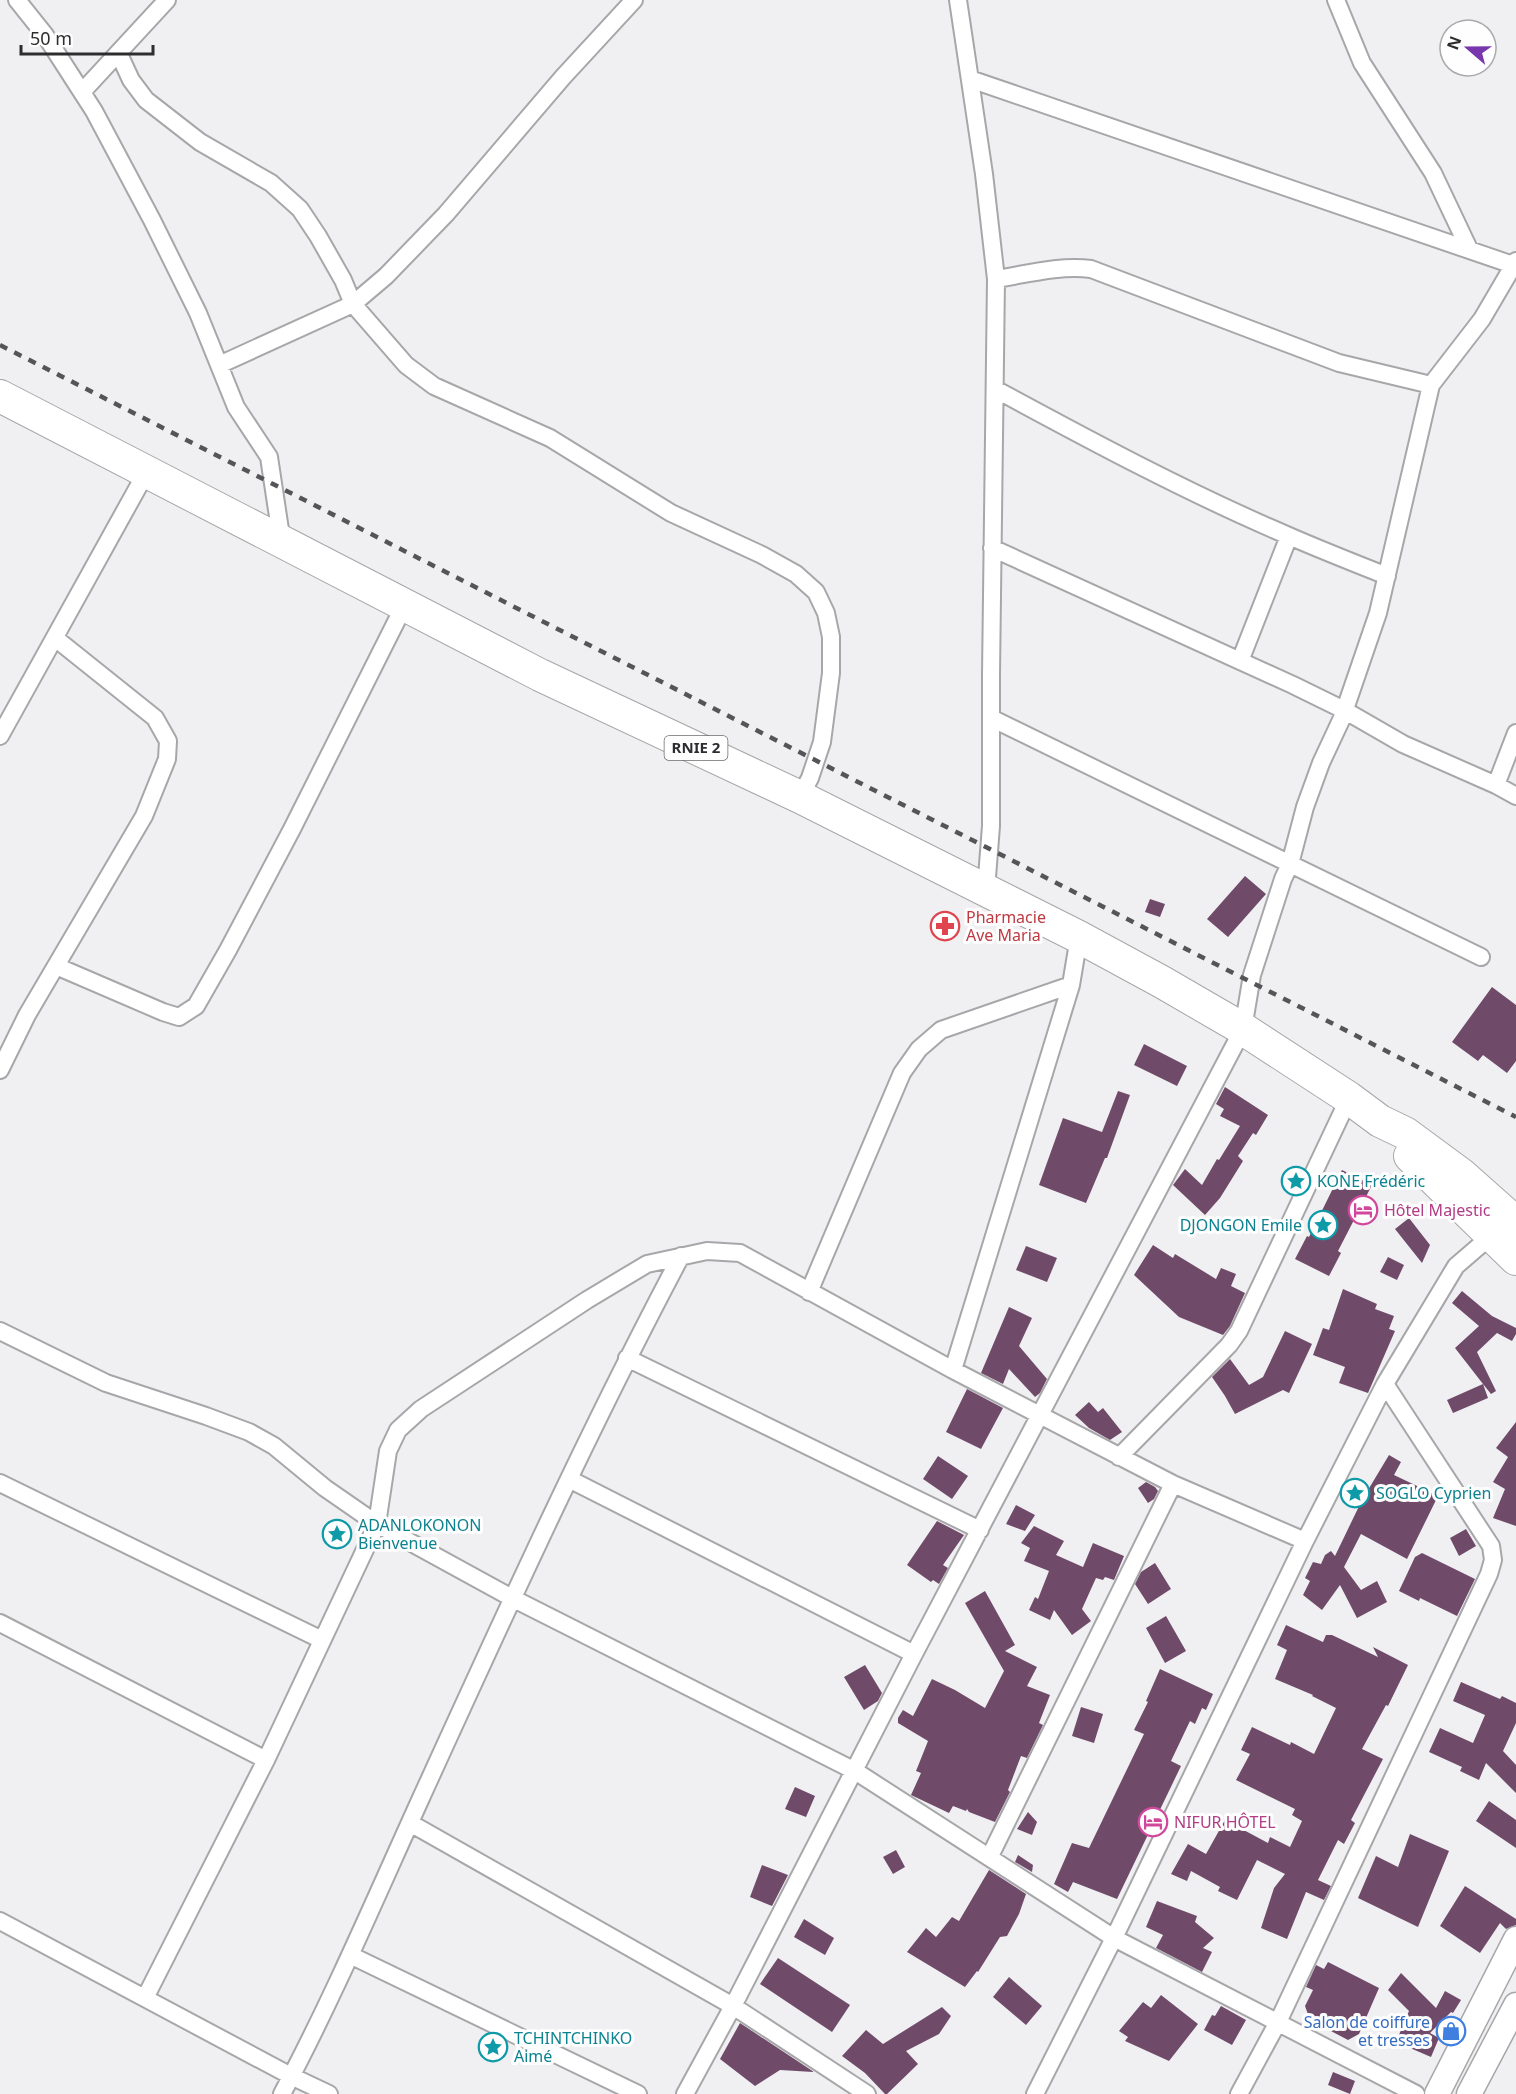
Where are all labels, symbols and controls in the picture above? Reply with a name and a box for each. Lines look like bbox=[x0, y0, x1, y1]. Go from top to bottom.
scale bar bbox=[21, 18, 153, 56]
north arrow bbox=[1438, 18, 1498, 78]
text: 50 m bbox=[30, 26, 72, 50]
text: N bbox=[1441, 33, 1466, 53]
road number: RNIE 2 bbox=[664, 736, 728, 760]
place label: Pharmacie Ave Maria bbox=[966, 906, 1046, 946]
pharmacy icon: Pharmacie Ave Maria bbox=[929, 910, 961, 942]
place icon: KONE Frédéric bbox=[1280, 1165, 1312, 1197]
place label: KONE Frédéric bbox=[1317, 1170, 1426, 1192]
hotel icon: Hôtel Majestic bbox=[1347, 1194, 1379, 1226]
place label: Hôtel Majestic bbox=[1384, 1199, 1491, 1221]
place icon: DJONGON Emile bbox=[1307, 1209, 1339, 1241]
place label: DJONGON Emile bbox=[1180, 1214, 1302, 1236]
place icon: SOGLO Cyprien bbox=[1339, 1477, 1371, 1509]
place label: SOGLO Cyprien bbox=[1376, 1482, 1491, 1504]
place label: ADANLOKONON Bienvenue bbox=[358, 1514, 481, 1554]
place icon: ADANLOKONON Bienvenue bbox=[321, 1518, 353, 1550]
hotel icon: NIFUR HÔTEL bbox=[1137, 1806, 1169, 1838]
place label: NIFUR HÔTEL bbox=[1174, 1811, 1276, 1833]
place label: Salon de coiffure et tresses bbox=[1304, 2011, 1430, 2051]
shop icon: Salon de coiffure et tresses bbox=[1435, 2015, 1467, 2047]
place label: TCHINTCHINKO Aimé bbox=[514, 2027, 632, 2067]
place icon: TCHINTCHINKO Aimé bbox=[477, 2031, 509, 2063]

